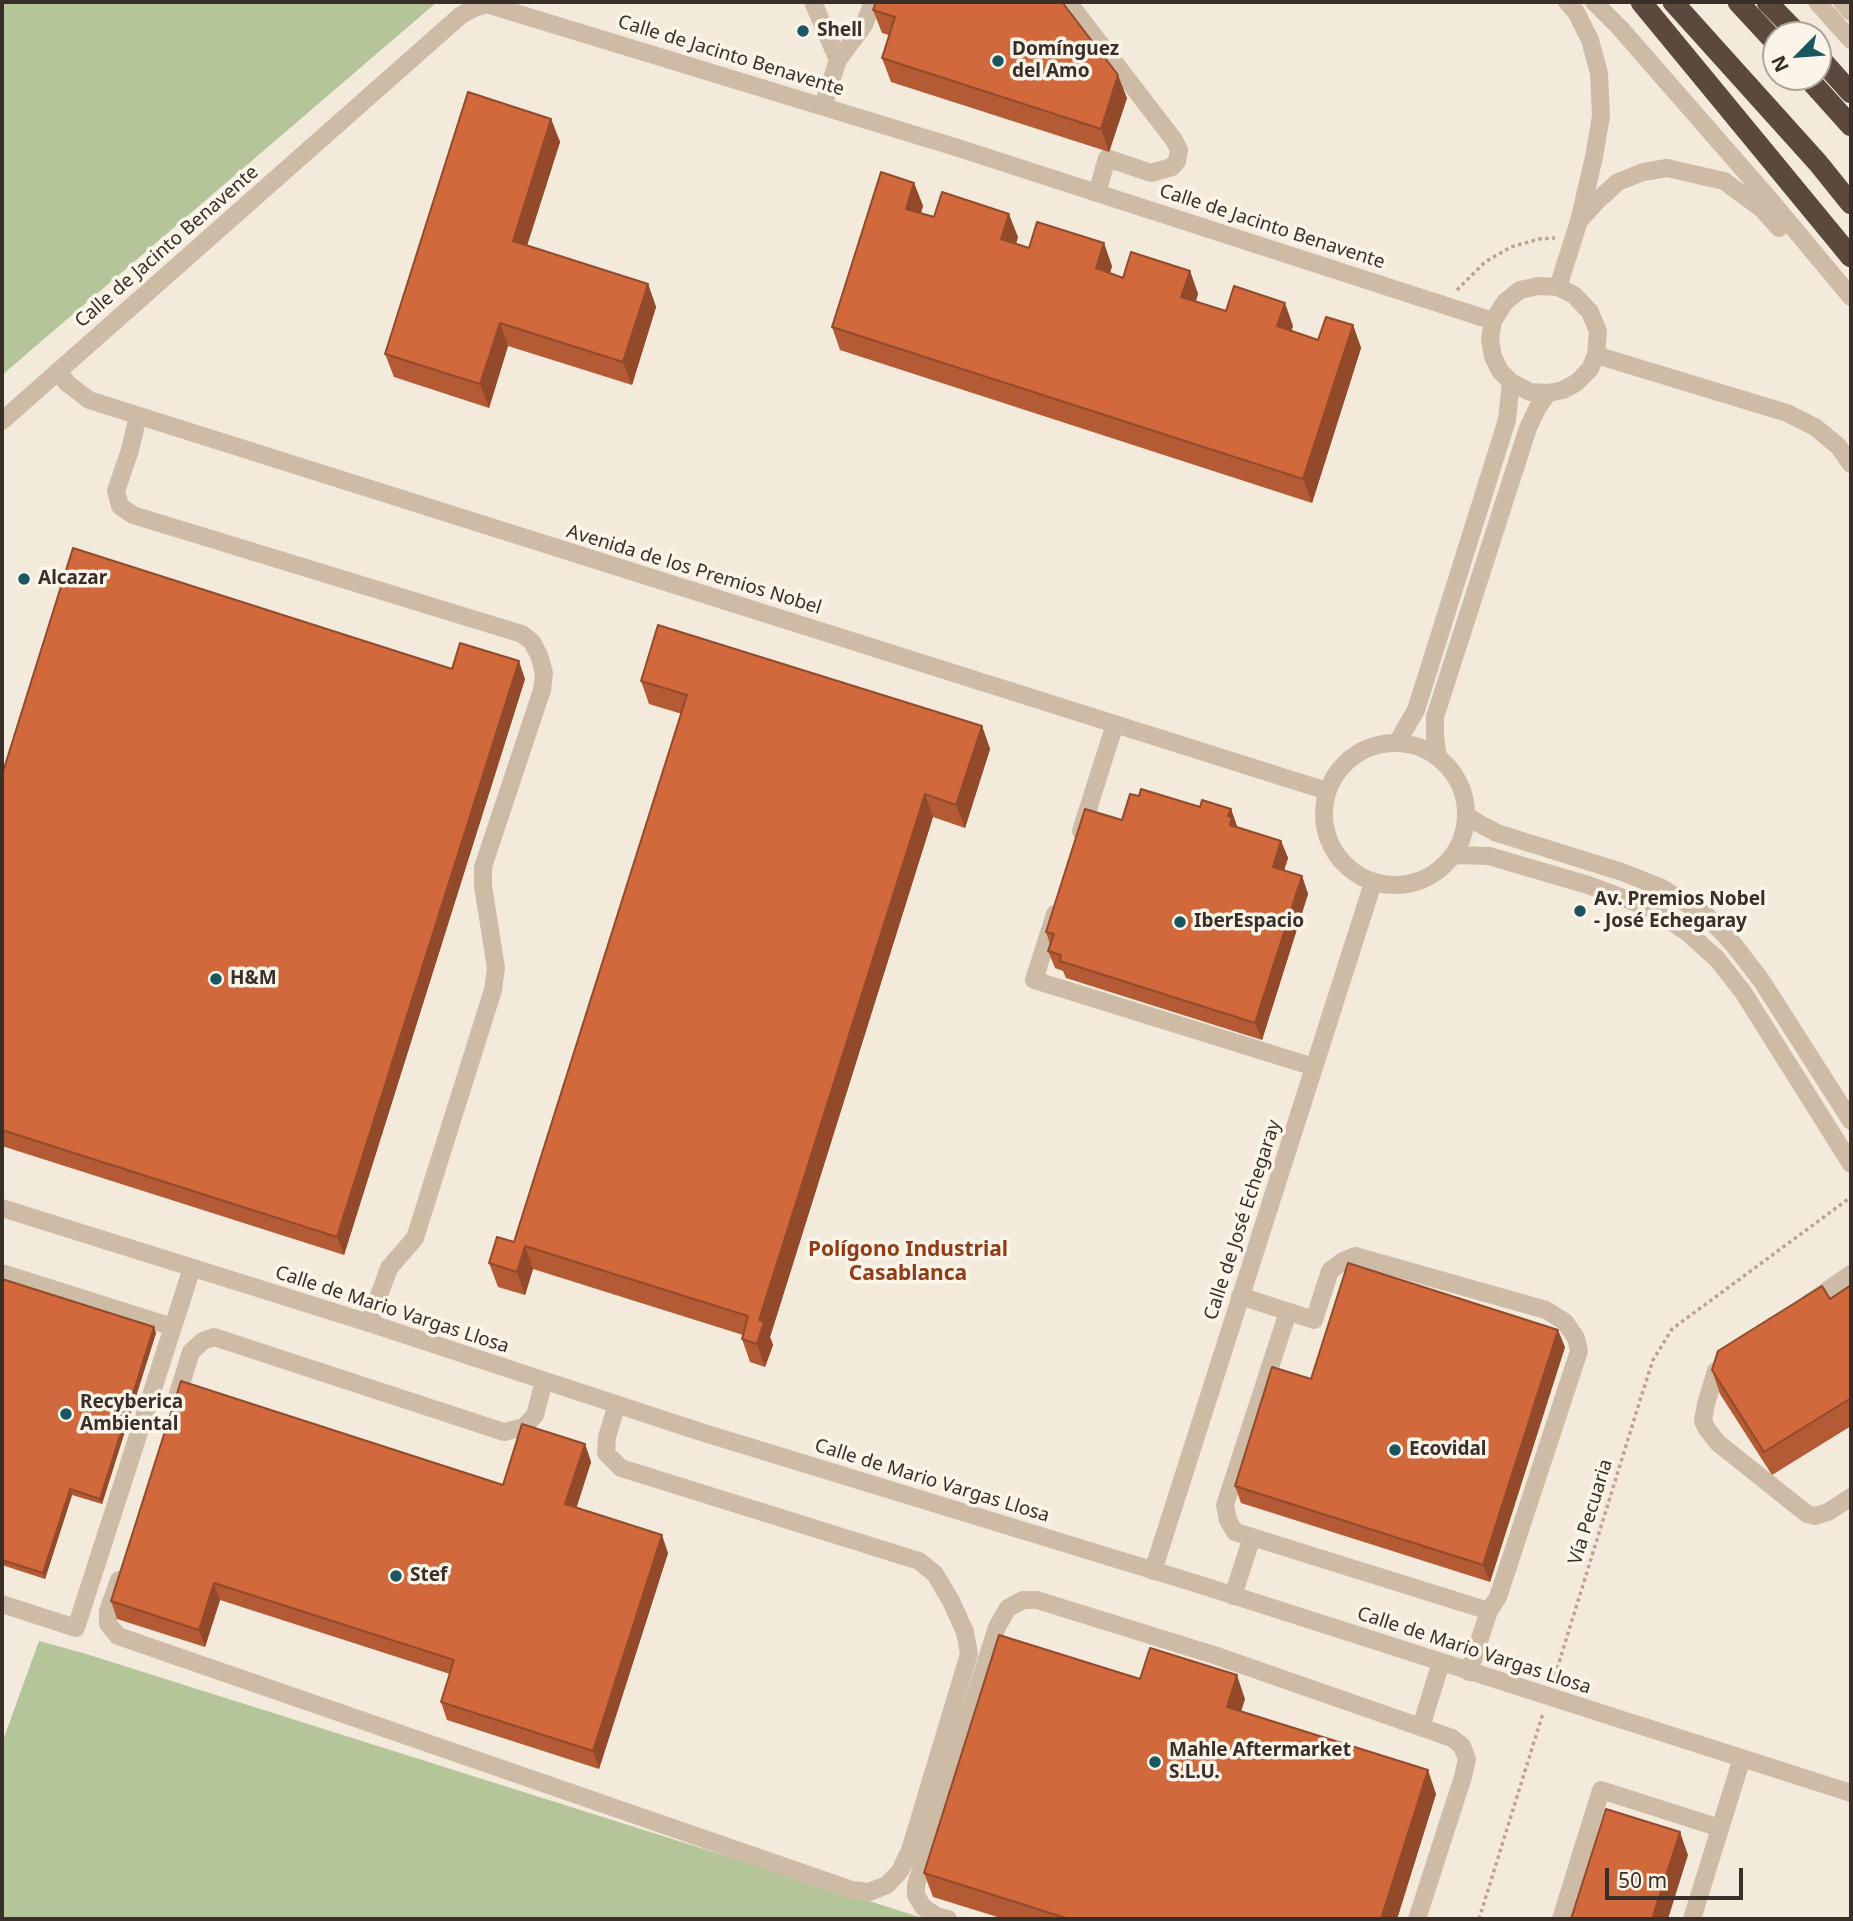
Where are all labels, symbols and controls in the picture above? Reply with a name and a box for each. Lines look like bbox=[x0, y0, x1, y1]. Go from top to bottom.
street label: Calle de Jacinto Benavente bbox=[615, 11, 847, 101]
place label: Shell bbox=[817, 20, 862, 42]
north arrow bbox=[1762, 21, 1832, 91]
marker: Shell bbox=[795, 23, 811, 39]
place label: Domínguez del Amo bbox=[1012, 39, 1119, 83]
text: N bbox=[1765, 52, 1795, 77]
marker: Domínguez del Amo bbox=[990, 53, 1006, 69]
street label: Calle de Jacinto Benavente bbox=[71, 161, 263, 333]
street label: Calle de Jacinto Benavente bbox=[1156, 180, 1388, 274]
street label: Avenida de los Premios Nobel bbox=[564, 520, 824, 620]
place label: Alcazar bbox=[38, 568, 107, 590]
marker: Alcazar bbox=[16, 571, 32, 587]
place label: Av. Premios Nobel - José Echegaray bbox=[1594, 889, 1766, 933]
marker: Av. Premios Nobel - José Echegaray bbox=[1572, 903, 1588, 919]
place label: IberEspacio bbox=[1194, 911, 1304, 933]
marker: IberEspacio bbox=[1172, 914, 1188, 930]
place label: H&M bbox=[230, 968, 277, 990]
marker: H&M bbox=[208, 971, 224, 987]
street label: Calle de José Echegaray bbox=[1200, 1117, 1286, 1323]
district label: Polígono Industrial Casablanca bbox=[808, 1237, 1008, 1287]
street label: Calle de Mario Vargas Llosa bbox=[272, 1261, 512, 1359]
place label: Recyberica Ambiental bbox=[80, 1392, 183, 1436]
marker: Recyberica Ambiental bbox=[58, 1406, 74, 1422]
street label: Calle de Mario Vargas Llosa bbox=[812, 1434, 1052, 1528]
place label: Ecovidal bbox=[1409, 1439, 1487, 1461]
marker: Ecovidal bbox=[1387, 1442, 1403, 1458]
street label: Vía Pecuaria bbox=[1564, 1457, 1618, 1567]
place label: Stef bbox=[410, 1565, 447, 1587]
marker: Stef bbox=[388, 1568, 404, 1584]
street label: Calle de Mario Vargas Llosa bbox=[1354, 1602, 1594, 1700]
place label: Mahle Aftermarket S.L.U. bbox=[1169, 1740, 1351, 1784]
marker: Mahle Aftermarket S.L.U. bbox=[1147, 1754, 1163, 1770]
scale bar bbox=[1608, 1854, 1746, 1898]
text: 50 m bbox=[1618, 1866, 1667, 1894]

